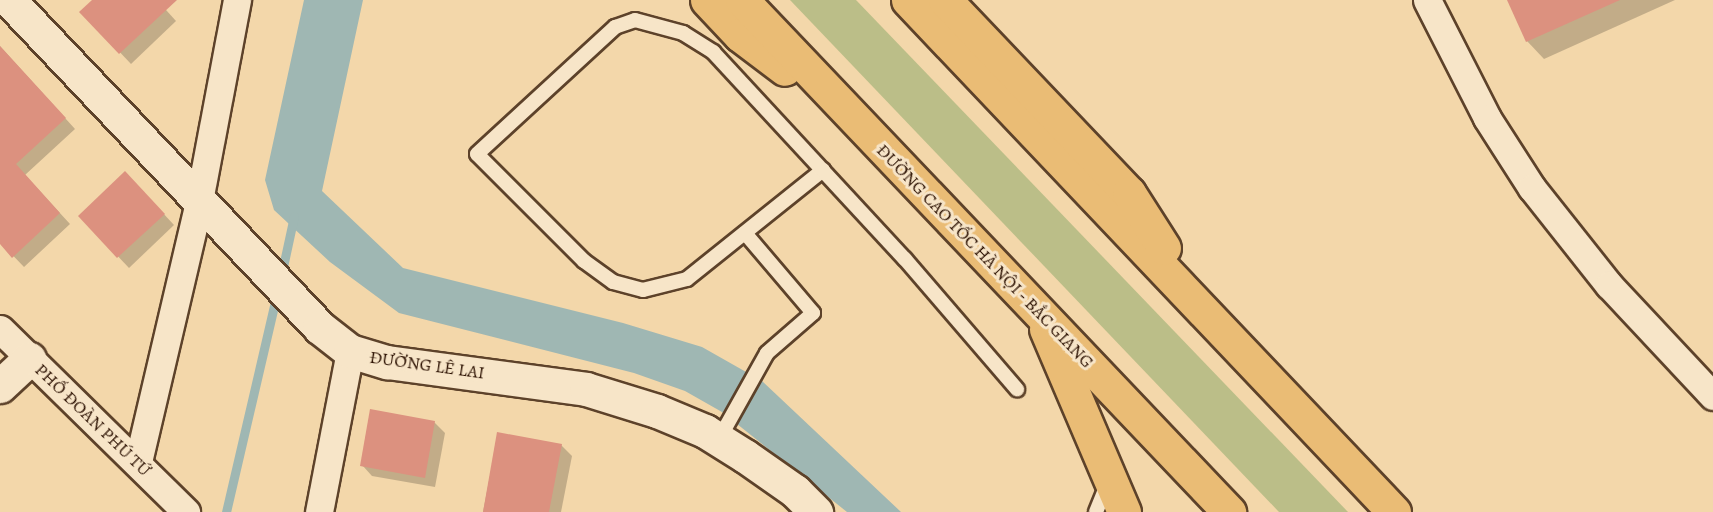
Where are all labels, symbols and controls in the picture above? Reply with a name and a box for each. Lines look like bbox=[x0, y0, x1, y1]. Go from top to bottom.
street label: ĐƯỜNG CAO TỐC HÀ NỘI - BẮC GIANG bbox=[872, 139, 1098, 373]
street label: ĐƯỜNG LÊ LAI bbox=[368, 346, 486, 384]
street label: PHỐ ĐOÀN PHÚ TỨ bbox=[30, 359, 156, 481]

